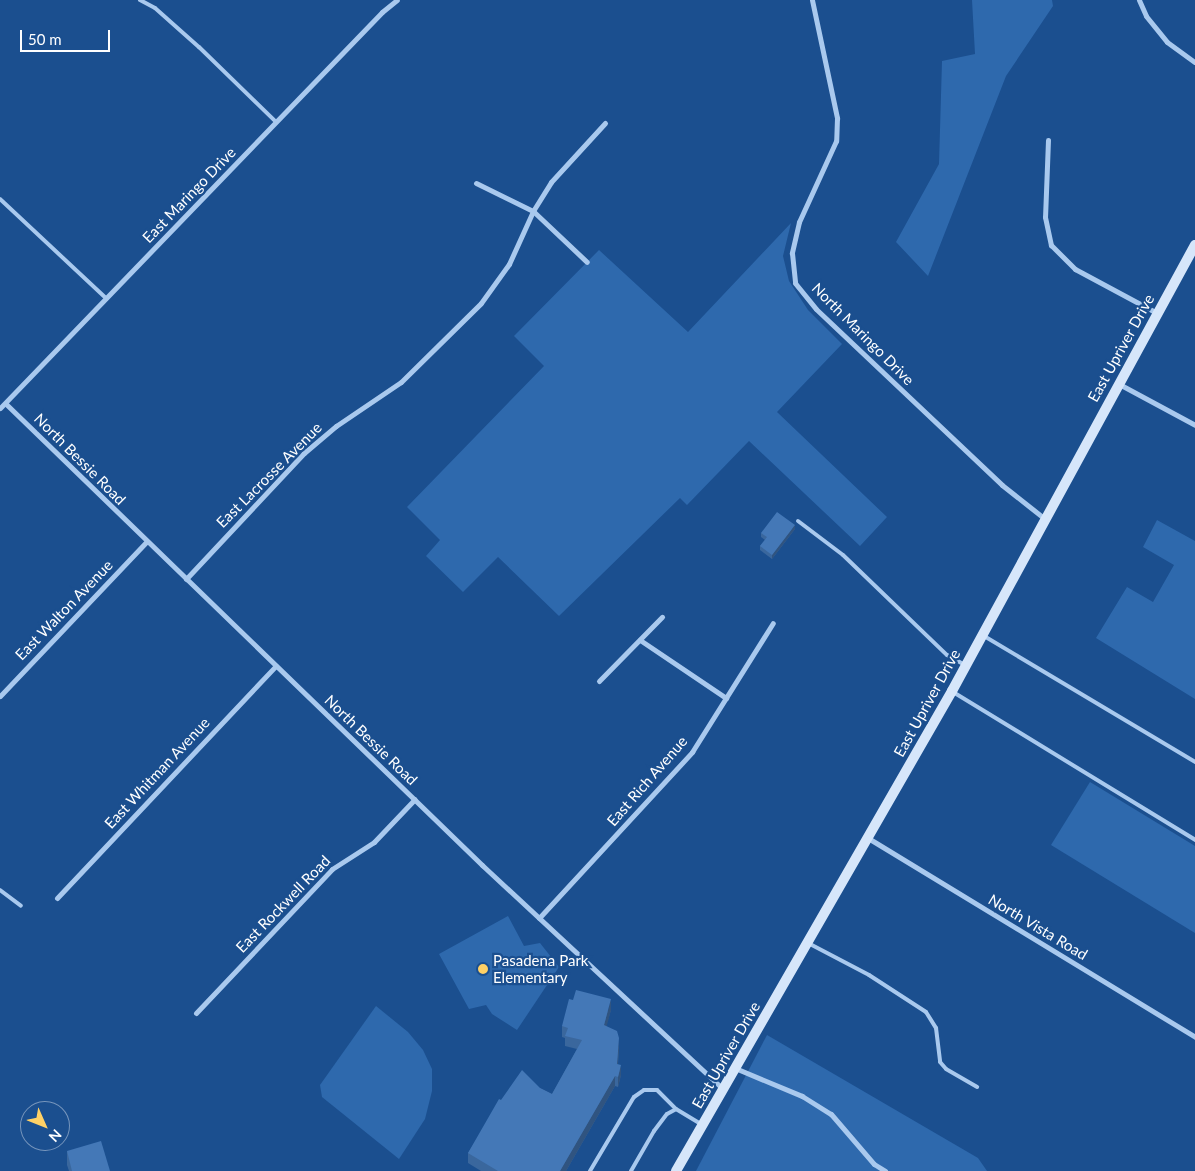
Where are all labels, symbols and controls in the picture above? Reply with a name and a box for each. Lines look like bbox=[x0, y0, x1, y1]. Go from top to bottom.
scale bar bbox=[22, 20, 112, 52]
text: 50 m bbox=[28, 30, 62, 48]
street label: East Maringo Drive bbox=[139, 143, 239, 247]
street label: North Maringo Drive bbox=[808, 279, 918, 389]
street label: East Upriver Drive bbox=[1084, 291, 1158, 405]
street label: North Bessie Road bbox=[31, 410, 129, 508]
street label: East Lacrosse Avenue bbox=[212, 418, 326, 532]
street label: East Walton Avenue bbox=[11, 556, 117, 664]
street label: East Upriver Drive bbox=[890, 646, 964, 760]
street label: North Bessie Road bbox=[321, 691, 421, 789]
street label: East Whitman Avenue bbox=[101, 713, 213, 833]
street label: East Rich Avenue bbox=[603, 732, 691, 830]
street label: East Rockwell Road bbox=[232, 852, 334, 956]
street label: North Vista Road bbox=[985, 890, 1091, 964]
place label: Pasadena Park Elementary bbox=[493, 951, 588, 986]
marker: Pasadena Park Elementary bbox=[477, 963, 489, 975]
street label: East Upriver Drive bbox=[688, 998, 764, 1112]
north arrow bbox=[20, 1101, 70, 1151]
text: N bbox=[46, 1126, 65, 1146]

